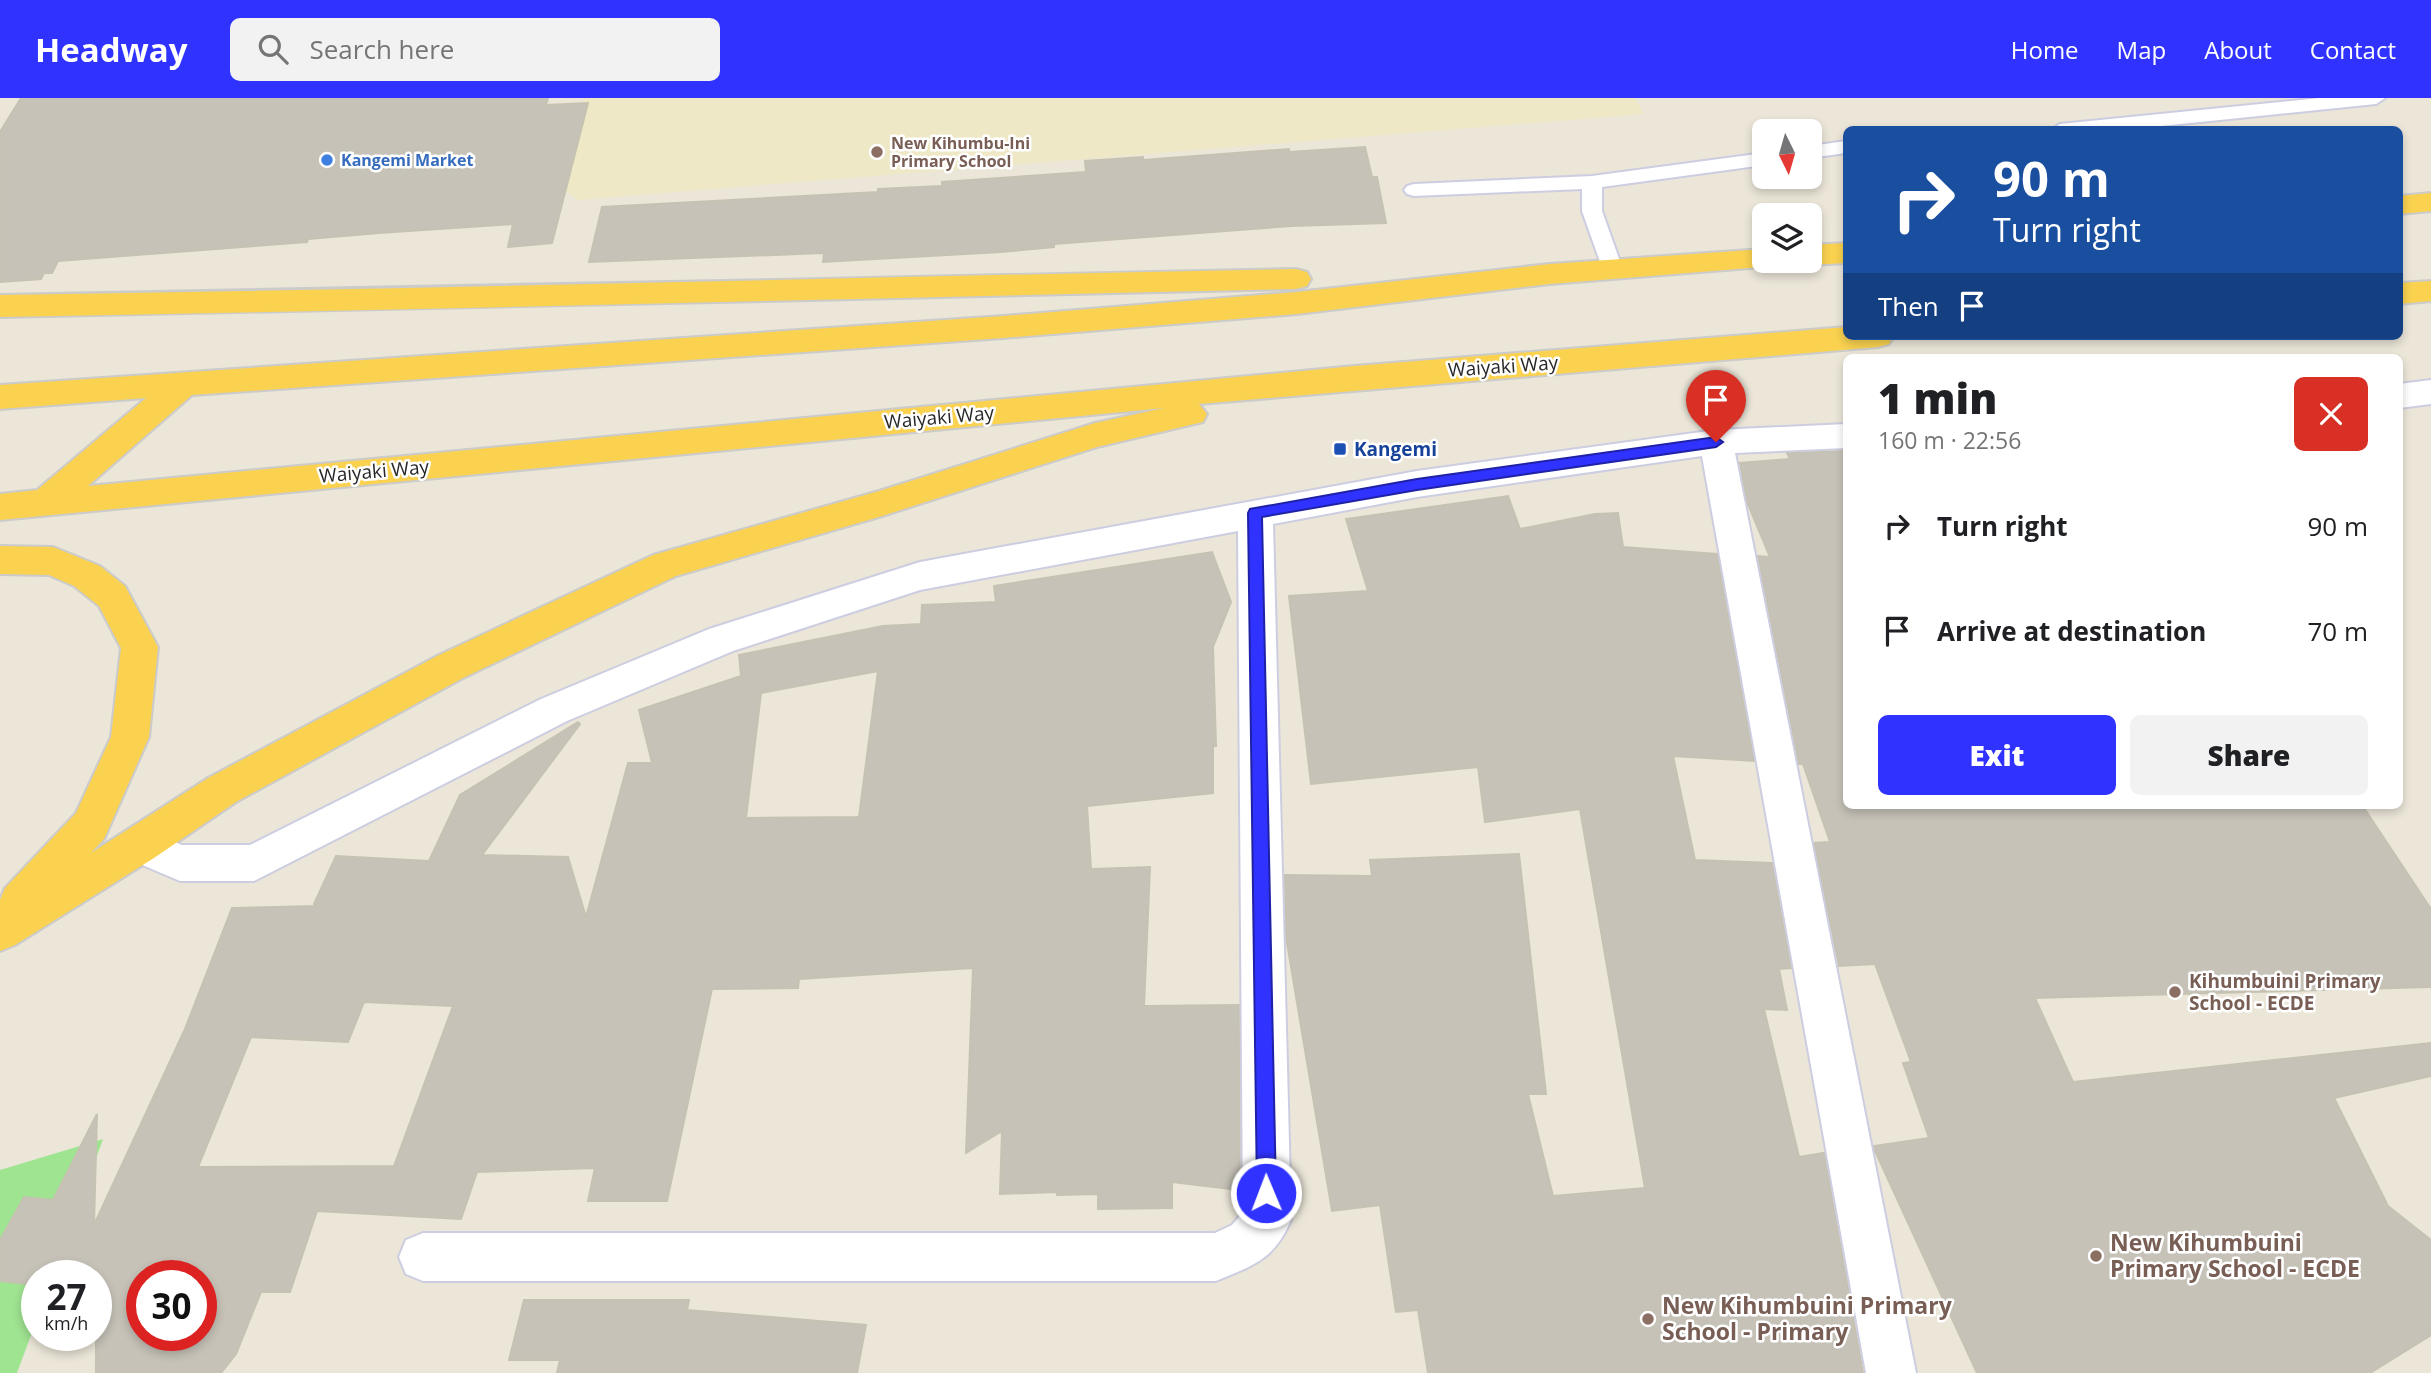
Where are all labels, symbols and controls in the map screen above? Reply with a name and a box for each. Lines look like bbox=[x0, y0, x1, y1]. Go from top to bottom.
search box bbox=[230, 18, 720, 81]
text: Headway bbox=[35, 27, 188, 72]
icon: search bbox=[254, 30, 292, 68]
text: Search here bbox=[310, 31, 454, 67]
text: Home bbox=[2011, 33, 2079, 66]
text: Map bbox=[2117, 33, 2166, 66]
text: About bbox=[2204, 33, 2272, 66]
text: Contact bbox=[2310, 33, 2396, 66]
north arrow bbox=[1752, 119, 1822, 189]
map controls bbox=[1752, 119, 1822, 273]
place label: New Kihumbu-Ini Primary School bbox=[891, 132, 1030, 172]
marker: New Kihumbu-Ini Primary School bbox=[869, 144, 885, 160]
text: 90 m bbox=[1993, 145, 2110, 211]
place label: Kangemi Market bbox=[341, 149, 473, 171]
marker: Kangemi Market bbox=[319, 152, 335, 168]
icon: right bbox=[1878, 154, 1969, 245]
button: layers bbox=[1752, 203, 1822, 273]
text: Turn right bbox=[1993, 208, 2141, 251]
icon: arrive bbox=[1953, 287, 1991, 325]
text: Then bbox=[1878, 288, 1939, 324]
street label: Waiyaki Way bbox=[1447, 349, 1559, 383]
text: 1 min bbox=[1878, 369, 1997, 426]
pin bbox=[1686, 370, 1746, 442]
button: close bbox=[2294, 377, 2368, 451]
icon: arrive bbox=[1697, 381, 1735, 419]
street label: Waiyaki Way bbox=[883, 399, 996, 435]
text: 160 m · 22:56 bbox=[1878, 424, 2021, 456]
place label: Kangemi bbox=[1354, 436, 1437, 462]
marker: Kangemi bbox=[1332, 441, 1348, 457]
street label: Waiyaki Way bbox=[318, 453, 431, 489]
icon: right bbox=[1878, 507, 1916, 545]
text: Turn right bbox=[1937, 508, 2068, 544]
text: 90 m bbox=[2307, 508, 2368, 544]
icon: arrive bbox=[1878, 612, 1916, 650]
text: Arrive at destination bbox=[1937, 613, 2206, 649]
text: 70 m bbox=[2307, 613, 2368, 649]
button: Exit bbox=[1878, 715, 2116, 795]
button: Share bbox=[2130, 715, 2368, 795]
place label: Kihumbuini Primary School - ECDE bbox=[2189, 968, 2381, 1016]
marker: Kihumbuini Primary School - ECDE bbox=[2167, 984, 2183, 1000]
position arrow bbox=[1229, 1156, 1303, 1230]
place label: New Kihumbuini Primary School - ECDE bbox=[2110, 1226, 2360, 1284]
marker: New Kihumbuini Primary School - ECDE bbox=[2088, 1248, 2104, 1264]
speed limit sign: 30 bbox=[126, 1260, 217, 1351]
text: 27 bbox=[46, 1273, 87, 1320]
place label: New Kihumbuini Primary School - Primary bbox=[1662, 1289, 1953, 1347]
text: km/h bbox=[45, 1311, 88, 1335]
marker: New Kihumbuini Primary School - Primary bbox=[1640, 1311, 1656, 1327]

